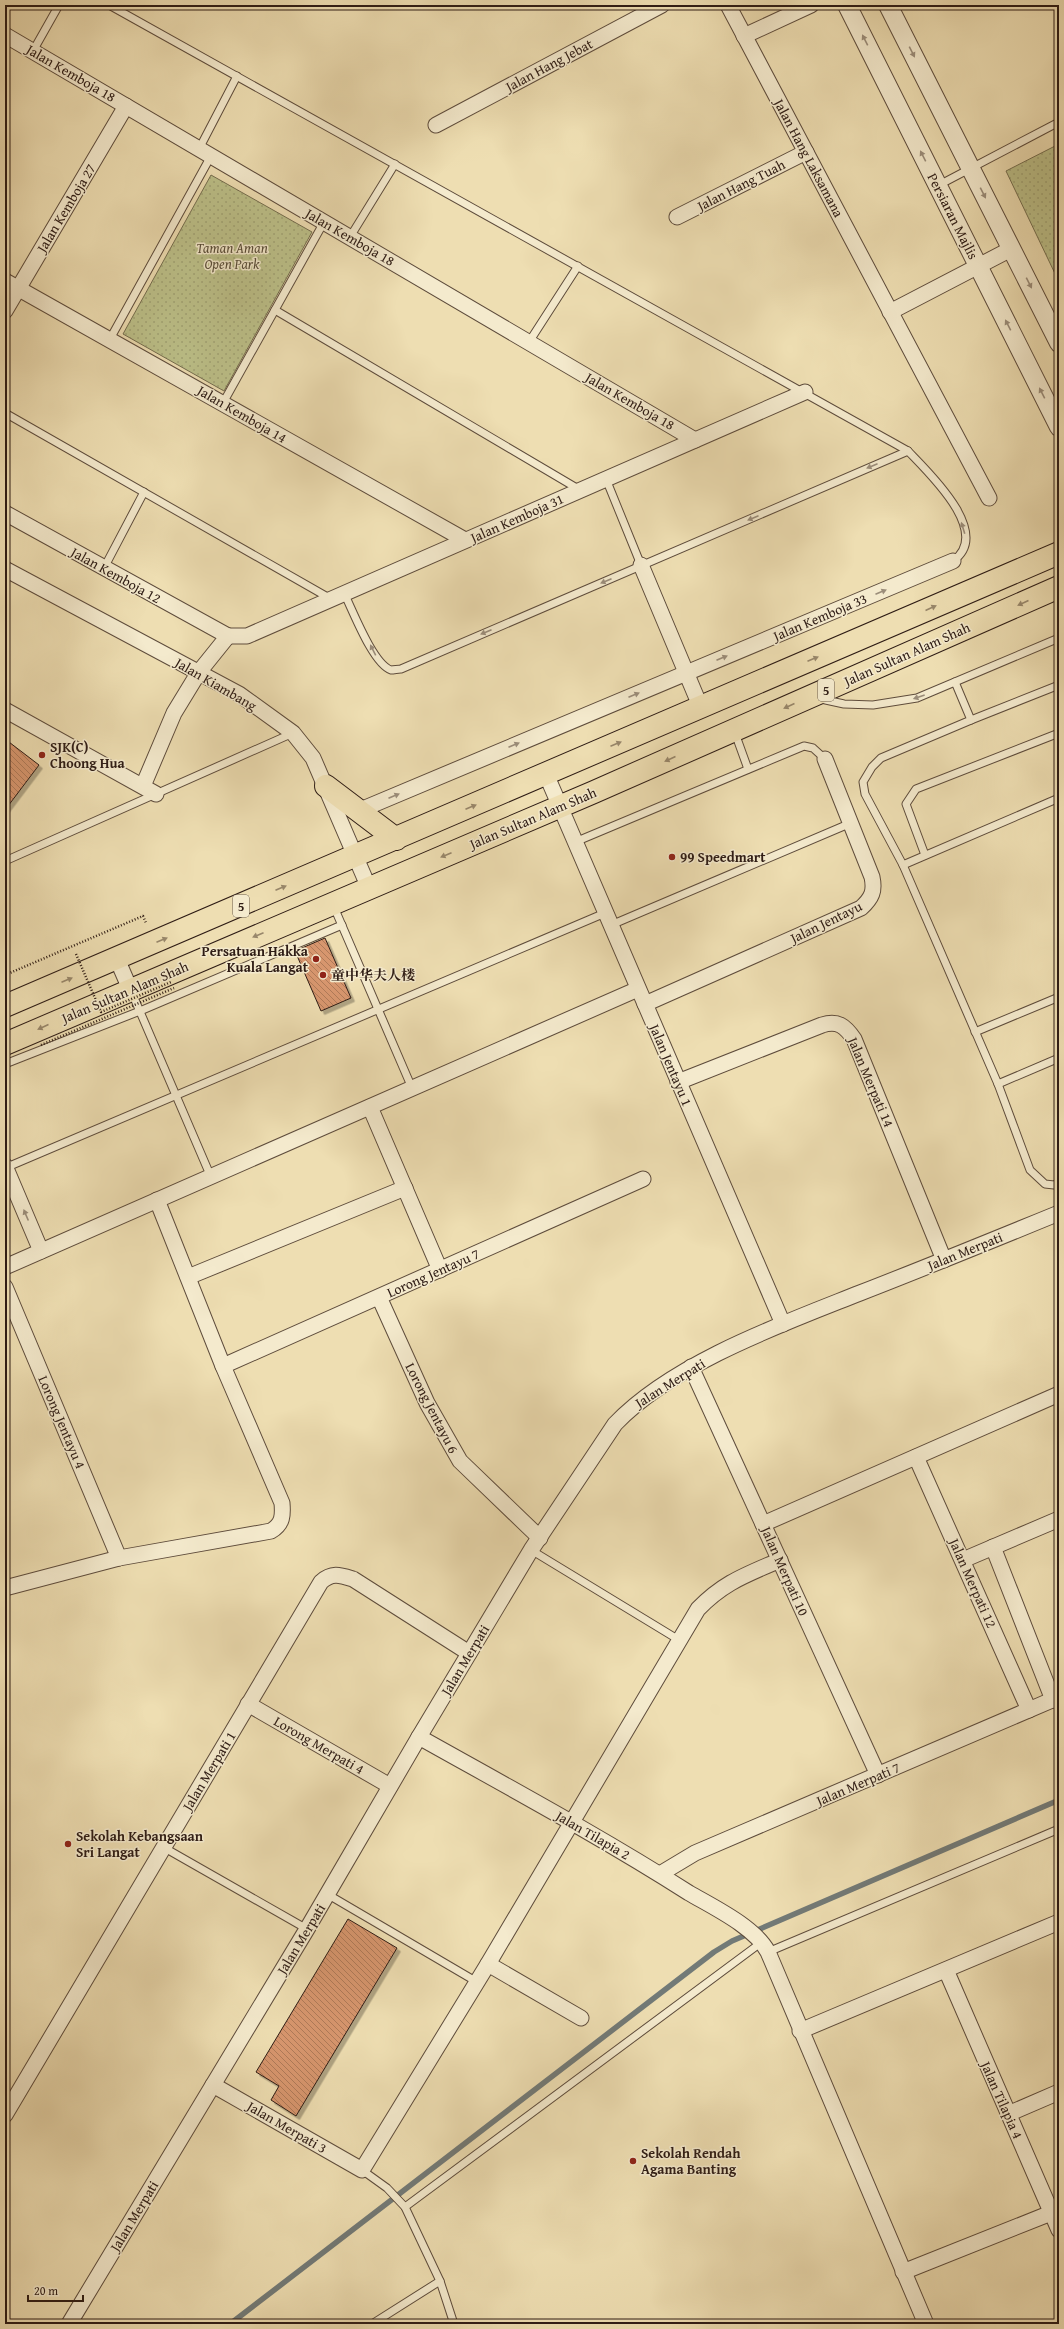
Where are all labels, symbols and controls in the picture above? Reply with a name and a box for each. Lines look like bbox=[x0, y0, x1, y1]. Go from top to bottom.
street label: Jalan Hang Jebat bbox=[500, 34, 596, 97]
one-way arrow bbox=[861, 34, 868, 45]
street label: Jalan Kemboja 18 bbox=[21, 38, 120, 107]
one-way arrow bbox=[909, 47, 915, 58]
street label: Jalan Hang Laksamana bbox=[768, 93, 849, 221]
one-way arrow bbox=[920, 150, 926, 162]
street label: Jalan Hang Tuah bbox=[692, 154, 789, 217]
street label: Jalan Kemboja 27 bbox=[31, 160, 100, 258]
street label: Persiaran Majlis bbox=[923, 169, 983, 263]
one-way arrow bbox=[980, 188, 986, 199]
street label: Jalan Kemboja 18 bbox=[300, 202, 399, 271]
park label: Taman Aman Open Park bbox=[196, 238, 268, 274]
one-way arrow bbox=[1026, 278, 1032, 289]
one-way arrow bbox=[1005, 319, 1011, 330]
street label: Jalan Kemboja 18 bbox=[580, 366, 679, 435]
street label: Jalan Kemboja 14 bbox=[192, 379, 291, 448]
one-way arrow bbox=[1039, 387, 1045, 399]
one-way arrow bbox=[866, 463, 878, 470]
street label: Jalan Kemboja 31 bbox=[465, 488, 567, 548]
one-way arrow bbox=[746, 515, 758, 521]
one-way arrow bbox=[960, 522, 966, 534]
street label: Jalan Kemboja 12 bbox=[66, 541, 165, 608]
one-way arrow bbox=[600, 578, 611, 584]
street label: Jalan Kemboja 33 bbox=[768, 588, 870, 647]
one-way arrow bbox=[875, 588, 887, 594]
one-way arrow bbox=[1018, 600, 1029, 606]
one-way arrow bbox=[925, 605, 936, 611]
street label: Jalan Sultan Alam Shah bbox=[839, 617, 973, 692]
one-way arrow bbox=[481, 629, 492, 635]
one-way arrow bbox=[369, 645, 376, 656]
street label: Jalan Kiambang bbox=[170, 651, 261, 716]
one-way arrow bbox=[717, 655, 729, 661]
one-way arrow bbox=[808, 656, 819, 662]
road number: 5 bbox=[818, 679, 834, 701]
one-way arrow bbox=[628, 692, 640, 698]
one-way arrow bbox=[912, 694, 924, 700]
one-way arrow bbox=[783, 703, 795, 709]
place label: SJK(C) Choong Hua bbox=[50, 737, 126, 773]
one-way arrow bbox=[611, 741, 622, 747]
one-way arrow bbox=[508, 742, 520, 748]
marker: SJK(C) Choong Hua bbox=[37, 750, 47, 760]
one-way arrow bbox=[664, 756, 676, 762]
street label: Jalan Sultan Alam Shah bbox=[465, 782, 600, 855]
one-way arrow bbox=[388, 792, 400, 798]
one-way arrow bbox=[465, 804, 476, 810]
place label: 99 Speedmart bbox=[680, 847, 766, 867]
one-way arrow bbox=[441, 852, 452, 858]
marker: 99 Speedmart bbox=[667, 852, 677, 862]
one-way arrow bbox=[275, 885, 287, 892]
road number: 5 bbox=[233, 895, 249, 917]
street label: Jalan Jentayu bbox=[785, 896, 866, 949]
one-way arrow bbox=[252, 932, 264, 938]
one-way arrow bbox=[156, 937, 167, 943]
place label: Persatuan Hakka Kuala Langat bbox=[202, 941, 309, 977]
marker: Persatuan Hakka Kuala Langat bbox=[311, 954, 321, 964]
street label: Jalan Sultan Alam Shah bbox=[57, 956, 192, 1029]
place label: 童中华夫人楼 bbox=[331, 965, 415, 985]
marker: 童中华夫人楼 bbox=[318, 970, 328, 980]
one-way arrow bbox=[61, 977, 72, 983]
street label: Jalan Jentayu 1 bbox=[644, 1019, 697, 1109]
one-way arrow bbox=[38, 1024, 49, 1030]
street label: Jalan Merpati 14 bbox=[842, 1032, 899, 1130]
one-way arrow bbox=[23, 1209, 29, 1220]
street label: Jalan Merpati bbox=[923, 1227, 1006, 1276]
street label: Lorong Jentayu 7 bbox=[384, 1244, 483, 1302]
street label: Jalan Merpati bbox=[629, 1353, 709, 1414]
street label: Lorong Jentayu 6 bbox=[401, 1359, 464, 1457]
street label: Lorong Jentayu 4 bbox=[33, 1372, 91, 1472]
street label: Jalan Merpati 10 bbox=[756, 1521, 814, 1619]
street label: Jalan Merpati 12 bbox=[944, 1533, 1002, 1631]
street label: Jalan Merpati bbox=[435, 1621, 494, 1701]
street label: Lorong Merpati 4 bbox=[270, 1711, 368, 1779]
street label: Jalan Merpati 1 bbox=[176, 1728, 241, 1816]
street label: Jalan Merpati 7 bbox=[811, 1757, 903, 1811]
street label: Jalan Tilapia 2 bbox=[550, 1805, 634, 1864]
place label: Sekolah Kebangsaan Sri Langat bbox=[76, 1826, 204, 1862]
marker: Sekolah Kebangsaan Sri Langat bbox=[63, 1839, 73, 1849]
street label: Jalan Merpati bbox=[271, 1900, 330, 1980]
street label: Jalan Tilapia 4 bbox=[975, 2056, 1028, 2142]
street label: Jalan Merpati 3 bbox=[242, 2095, 331, 2158]
place label: Sekolah Rendah Agama Banting bbox=[641, 2143, 741, 2179]
marker: Sekolah Rendah Agama Banting bbox=[628, 2156, 638, 2166]
street label: Jalan Merpati bbox=[104, 2177, 163, 2257]
scale bar bbox=[28, 2277, 83, 2303]
text: 20 m bbox=[34, 2282, 58, 2299]

